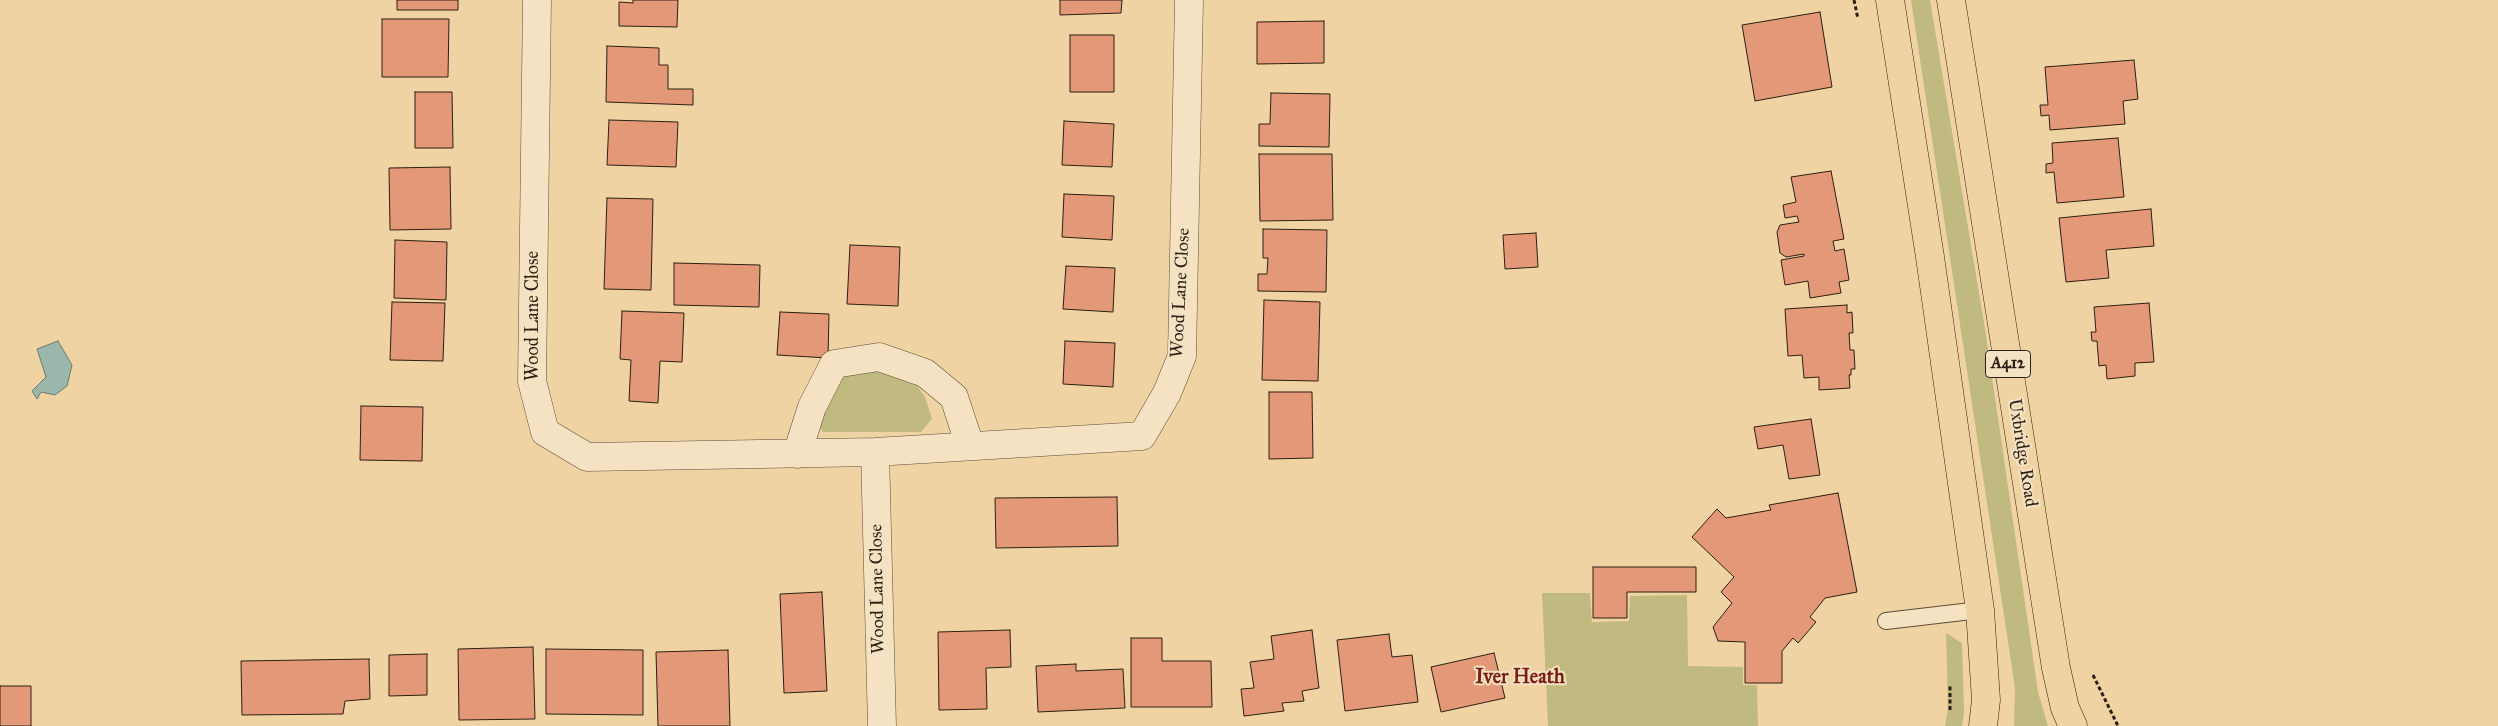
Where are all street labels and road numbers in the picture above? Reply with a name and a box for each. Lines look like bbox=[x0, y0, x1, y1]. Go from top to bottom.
street label: Wood Lane Close bbox=[1167, 228, 1195, 358]
street label: Wood Lane Close bbox=[523, 251, 545, 381]
road number: A412 bbox=[1986, 350, 2030, 378]
street label: Uxbridge Road bbox=[2003, 397, 2041, 509]
street label: Wood Lane Close bbox=[866, 524, 890, 654]

